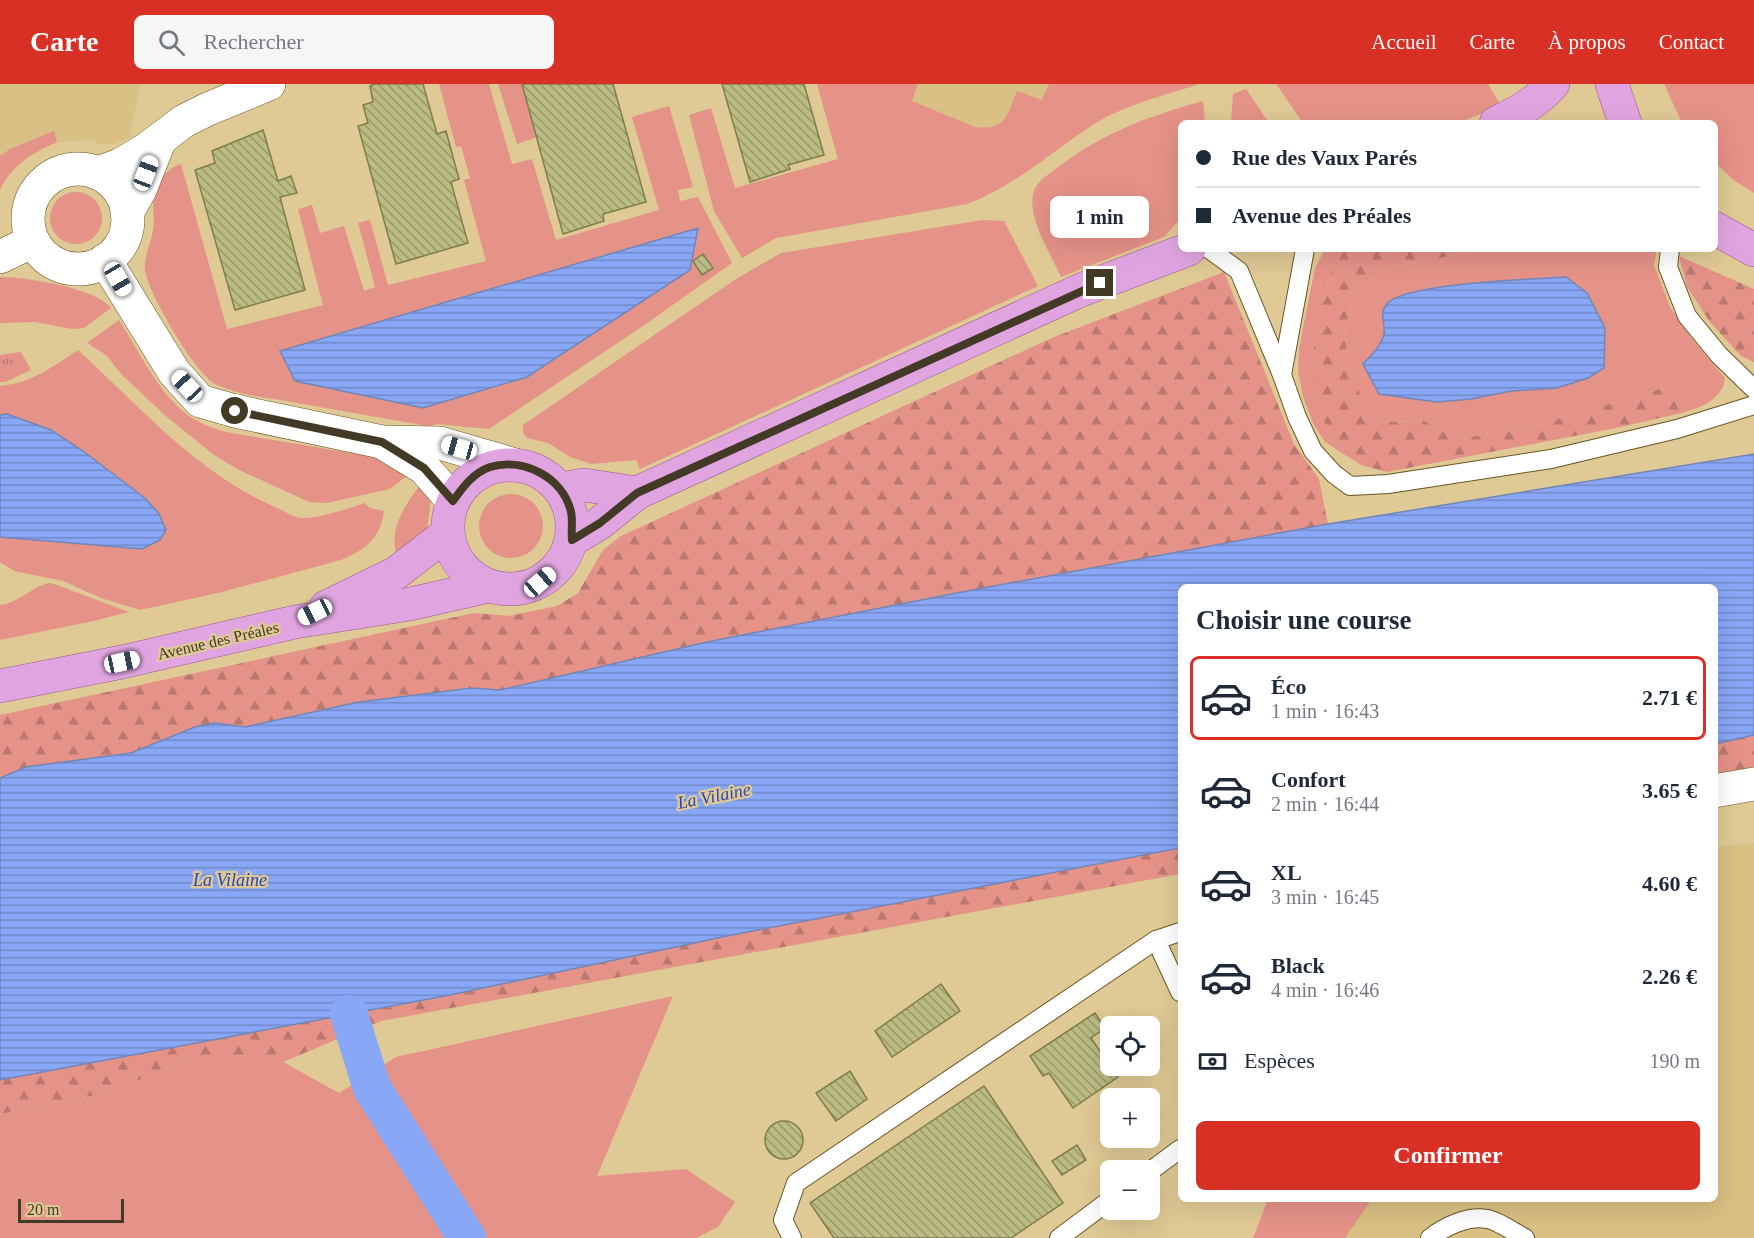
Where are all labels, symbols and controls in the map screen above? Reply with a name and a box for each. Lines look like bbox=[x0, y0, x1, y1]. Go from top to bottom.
search box bbox=[134, 15, 554, 69]
text: Carte bbox=[30, 26, 98, 57]
icon: search bbox=[155, 26, 188, 59]
text: Rechercher bbox=[203, 29, 304, 54]
text: Accueil bbox=[1371, 30, 1437, 54]
text: Carte bbox=[1470, 30, 1515, 54]
text: À propos bbox=[1548, 30, 1626, 54]
text: Contact bbox=[1659, 30, 1724, 54]
text: Rue des Vaux Parés bbox=[1232, 145, 1417, 170]
car bbox=[131, 153, 161, 193]
callout: 1 min bbox=[1050, 196, 1150, 238]
text: Avenue des Préales bbox=[1232, 203, 1411, 228]
text: 1 min bbox=[1075, 206, 1124, 228]
car bbox=[101, 259, 135, 299]
route end bbox=[1086, 269, 1113, 296]
car bbox=[168, 367, 206, 405]
route start bbox=[221, 397, 248, 424]
car bbox=[439, 434, 479, 462]
car bbox=[521, 563, 559, 601]
car bbox=[295, 596, 335, 628]
text: Choisir une course bbox=[1196, 605, 1412, 635]
street label: Avenue des Préales bbox=[156, 618, 280, 663]
car bbox=[103, 649, 141, 675]
icon: car bbox=[1199, 671, 1253, 725]
text: Éco bbox=[1271, 674, 1306, 699]
text: 2.71 € bbox=[1642, 685, 1697, 710]
text: 1 min · 16:43 bbox=[1271, 700, 1379, 722]
icon: car bbox=[1199, 764, 1253, 818]
text: Confort bbox=[1271, 767, 1346, 792]
text: 3.65 € bbox=[1642, 778, 1697, 803]
water label: La Vilaine bbox=[675, 779, 752, 813]
text: 2 min · 16:44 bbox=[1271, 793, 1379, 815]
icon: car bbox=[1199, 857, 1253, 911]
text: XL bbox=[1271, 860, 1302, 885]
water label: La Vilaine bbox=[192, 870, 267, 890]
text: 4.60 € bbox=[1642, 871, 1697, 896]
text: 3 min · 16:45 bbox=[1271, 886, 1379, 908]
icon: car bbox=[1199, 950, 1253, 1004]
text: Black bbox=[1271, 953, 1325, 978]
text: 2.26 € bbox=[1642, 964, 1697, 989]
text: 4 min · 16:46 bbox=[1271, 979, 1379, 1001]
map controls bbox=[1100, 1016, 1160, 1220]
button: locate bbox=[1100, 1016, 1160, 1076]
icon: cash bbox=[1196, 1045, 1229, 1078]
text: Espèces bbox=[1244, 1048, 1315, 1073]
text: 190 m bbox=[1649, 1050, 1700, 1072]
button: + bbox=[1100, 1088, 1160, 1148]
button: Confirmer bbox=[1196, 1121, 1700, 1190]
button: − bbox=[1100, 1160, 1160, 1220]
scale bar bbox=[18, 1196, 124, 1224]
text: 20 m bbox=[27, 1201, 59, 1218]

